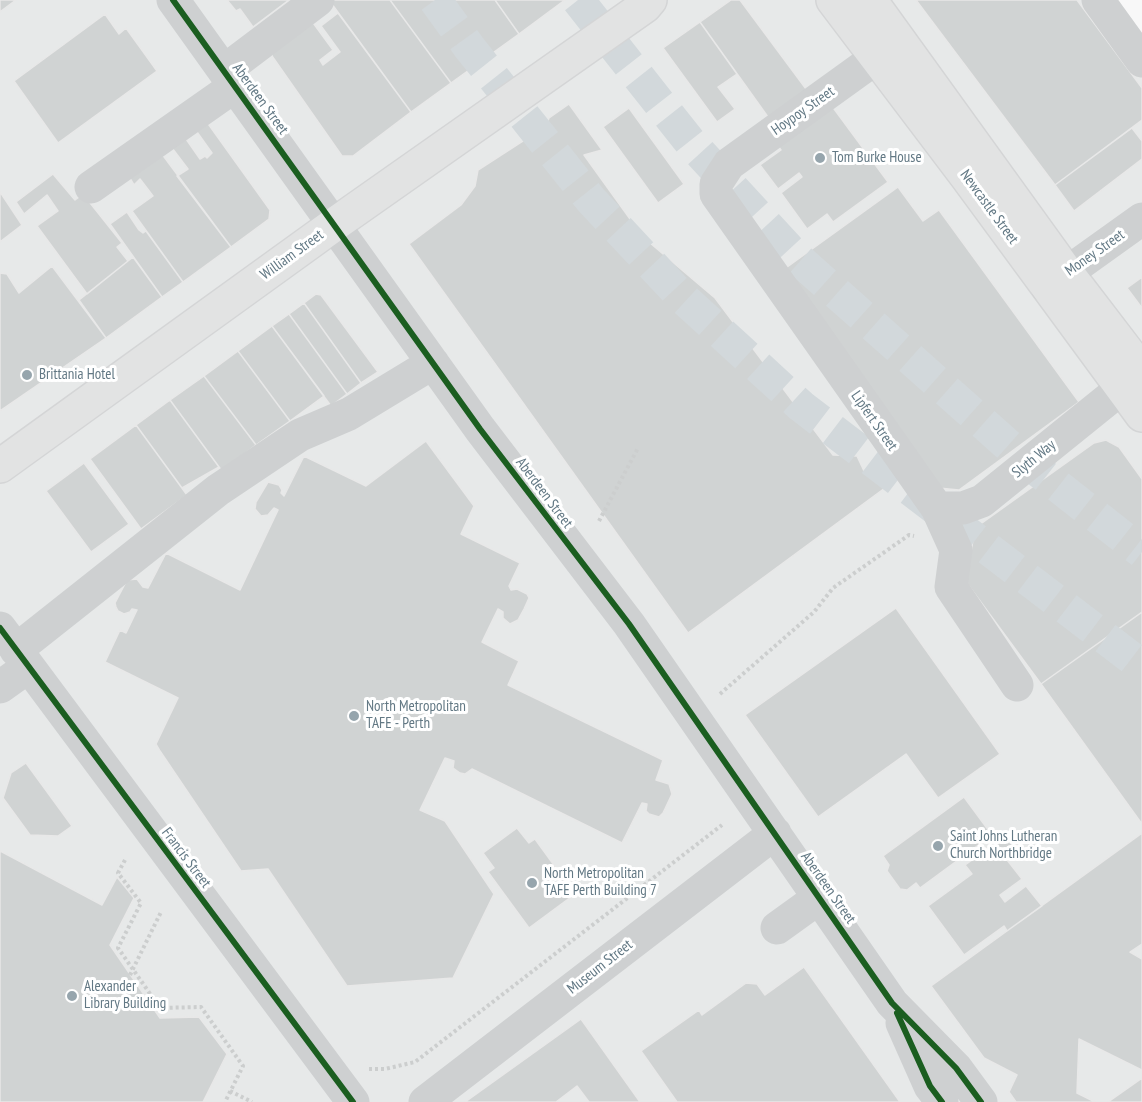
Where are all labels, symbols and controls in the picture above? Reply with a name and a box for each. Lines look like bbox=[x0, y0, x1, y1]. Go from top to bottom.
street label: Aberdeen Street bbox=[228, 60, 292, 138]
street label: Hoypoy Street bbox=[768, 83, 838, 139]
place label: Tom Burke House bbox=[832, 149, 922, 167]
marker: Tom Burke House bbox=[813, 151, 827, 165]
street label: Newcastle Street bbox=[956, 166, 1022, 248]
street label: William Street bbox=[257, 226, 327, 284]
street label: Money Street bbox=[1062, 226, 1128, 280]
place label: Brittania Hotel bbox=[39, 366, 115, 384]
marker: Brittania Hotel bbox=[20, 368, 34, 382]
street label: Lipfert Street bbox=[847, 388, 901, 454]
street label: Slyth Way bbox=[1009, 436, 1059, 482]
street label: Aberdeen Street bbox=[512, 454, 576, 532]
place label: North Metropolitan TAFE - Perth bbox=[366, 698, 466, 733]
marker: North Metropolitan TAFE - Perth bbox=[347, 709, 361, 723]
street label: Francis Street bbox=[158, 824, 214, 892]
place label: Saint Johns Lutheran Church Northbridge bbox=[950, 828, 1057, 863]
marker: Saint Johns Lutheran Church Northbridge bbox=[931, 839, 945, 853]
street label: Aberdeen Street bbox=[797, 849, 859, 927]
place label: North Metropolitan TAFE Perth Building 7 bbox=[544, 865, 657, 900]
marker: North Metropolitan TAFE Perth Building 7 bbox=[525, 876, 539, 890]
street label: Museum Street bbox=[564, 936, 636, 998]
place label: Alexander Library Building bbox=[84, 978, 166, 1013]
marker: Alexander Library Building bbox=[65, 989, 79, 1003]

